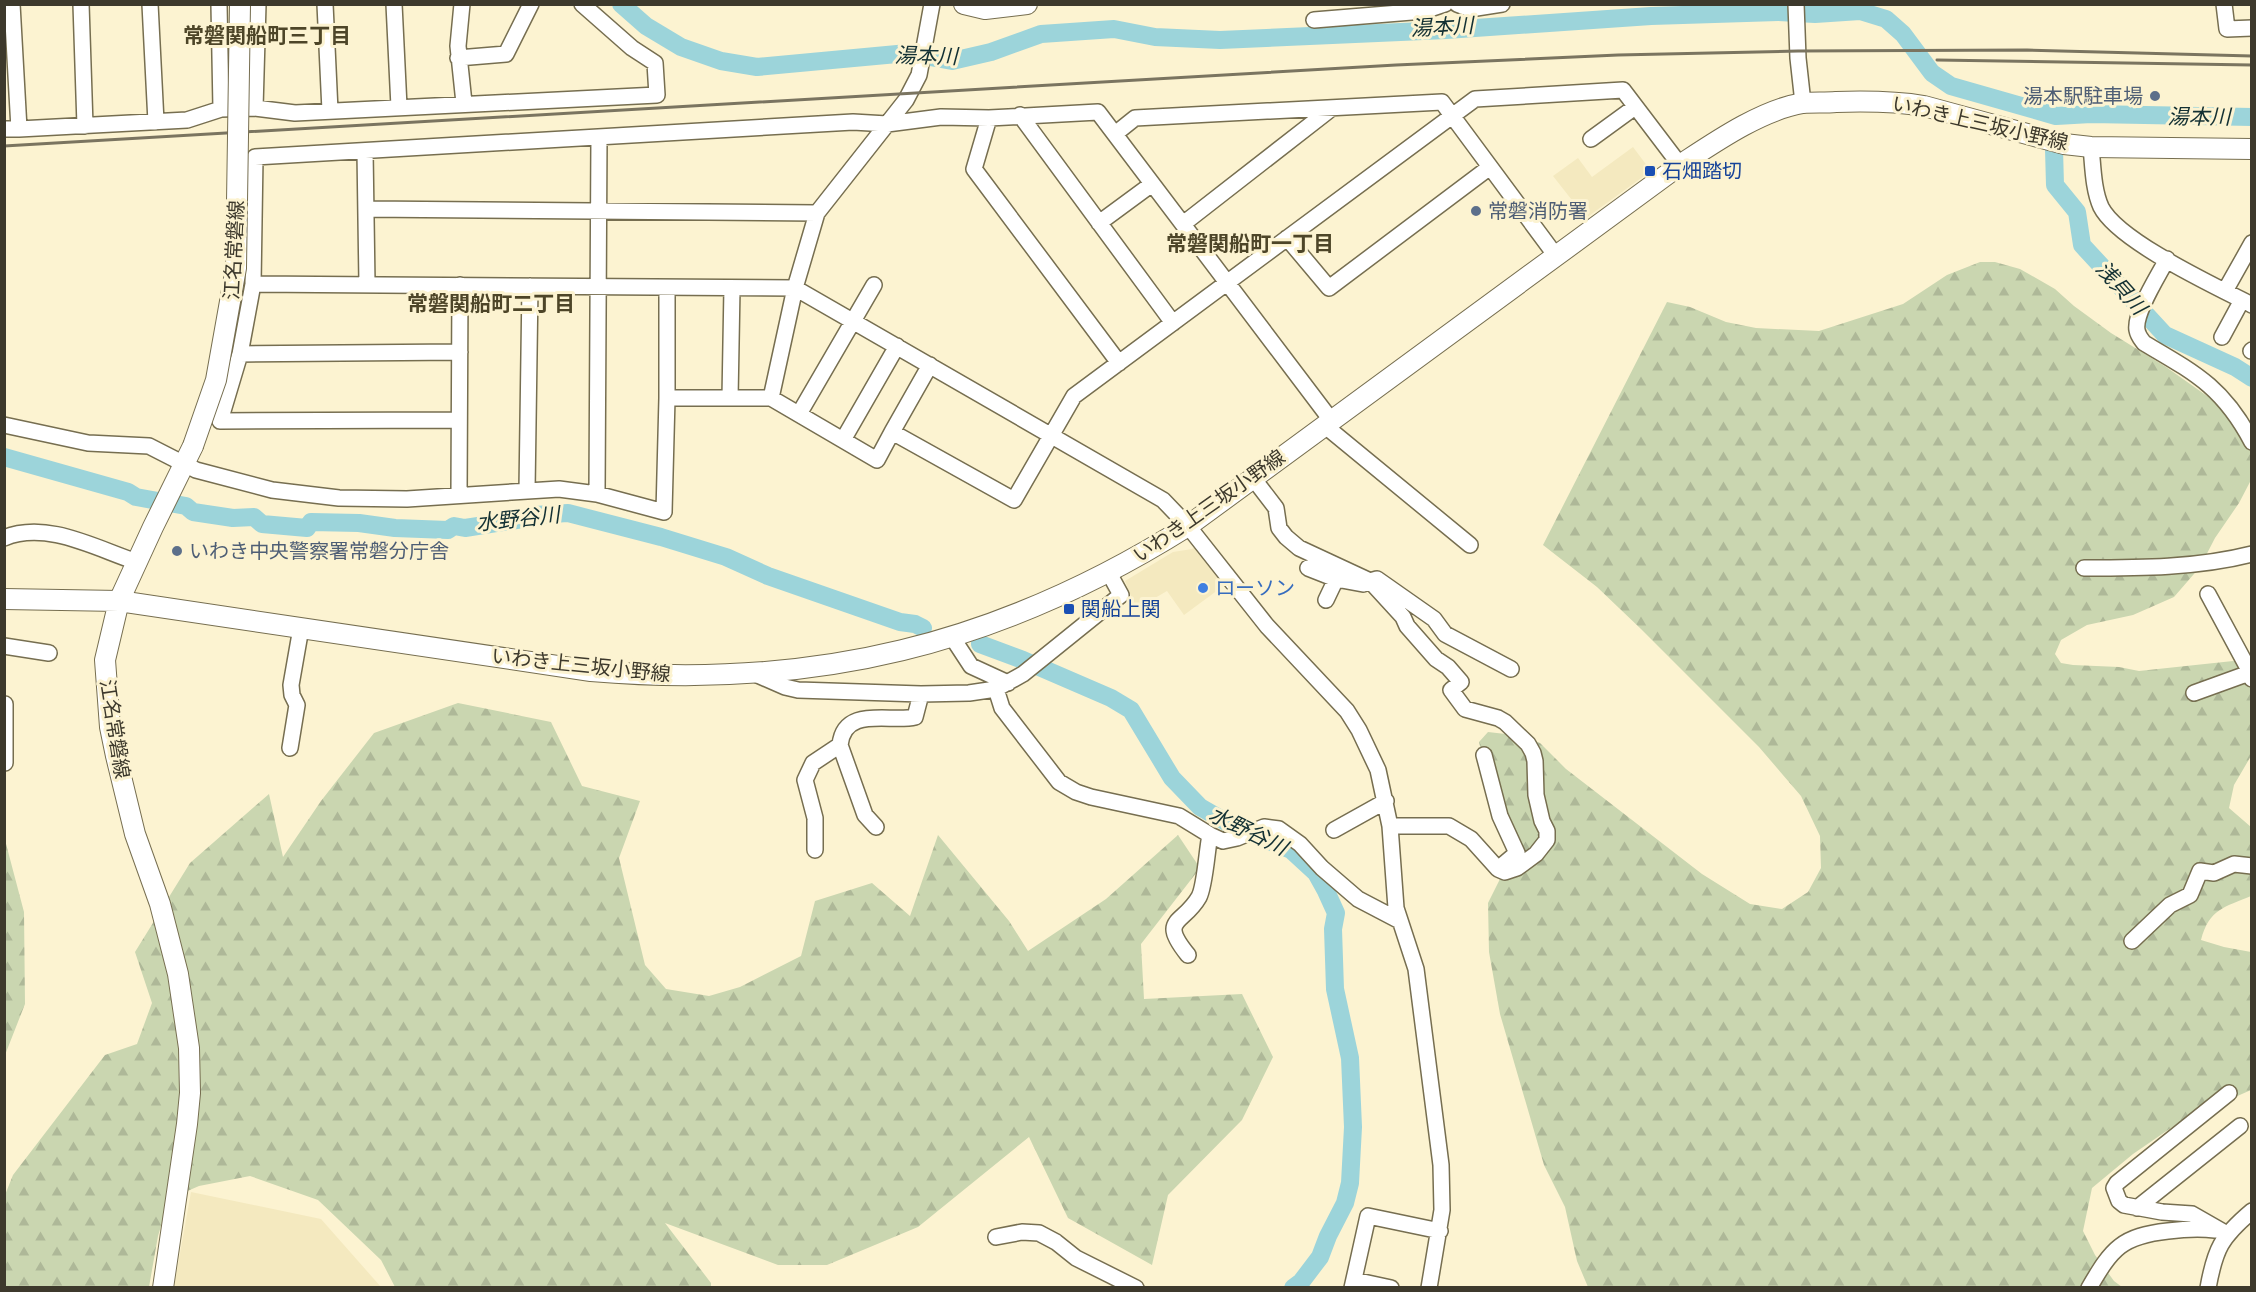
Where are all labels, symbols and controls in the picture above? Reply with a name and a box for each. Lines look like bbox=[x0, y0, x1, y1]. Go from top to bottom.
water label: 湯本川 bbox=[1410, 13, 1476, 41]
district label: 常磐関船町三丁目 bbox=[183, 24, 351, 48]
water label: 湯本川 bbox=[894, 43, 960, 69]
place label: 湯本駅駐車場 bbox=[2023, 84, 2143, 108]
marker: 湯本駅駐車場 bbox=[2148, 89, 2162, 103]
street label: いわき上三坂小野線 bbox=[1890, 91, 2070, 155]
water label: 湯本川 bbox=[2168, 105, 2232, 129]
place label: 石畑踏切 bbox=[1662, 159, 1742, 183]
marker: 石畑踏切 bbox=[1643, 164, 1657, 178]
street label: 江名常磐線 bbox=[219, 199, 249, 301]
place label: 常磐消防署 bbox=[1488, 199, 1588, 223]
marker: 常磐消防署 bbox=[1469, 204, 1483, 218]
district label: 常磐関船町一丁目 bbox=[1166, 232, 1334, 256]
water label: 浅貝川 bbox=[2091, 257, 2152, 321]
district label: 常磐関船町二丁目 bbox=[407, 292, 575, 316]
street label: いわき上三坂小野線 bbox=[1128, 445, 1290, 567]
water label: 水野谷川 bbox=[475, 502, 563, 535]
place label: いわき中央警察署常磐分庁舎 bbox=[189, 539, 449, 563]
marker: いわき中央警察署常磐分庁舎 bbox=[170, 544, 184, 558]
place label: ローソン bbox=[1215, 576, 1295, 600]
marker: ローソン bbox=[1196, 581, 1210, 595]
place label: 関船上関 bbox=[1081, 597, 1161, 621]
marker: 関船上関 bbox=[1062, 602, 1076, 616]
street label: いわき上三坂小野線 bbox=[490, 644, 672, 686]
street label: 江名常磐線 bbox=[95, 678, 135, 780]
water label: 水野谷川 bbox=[1205, 802, 1293, 861]

